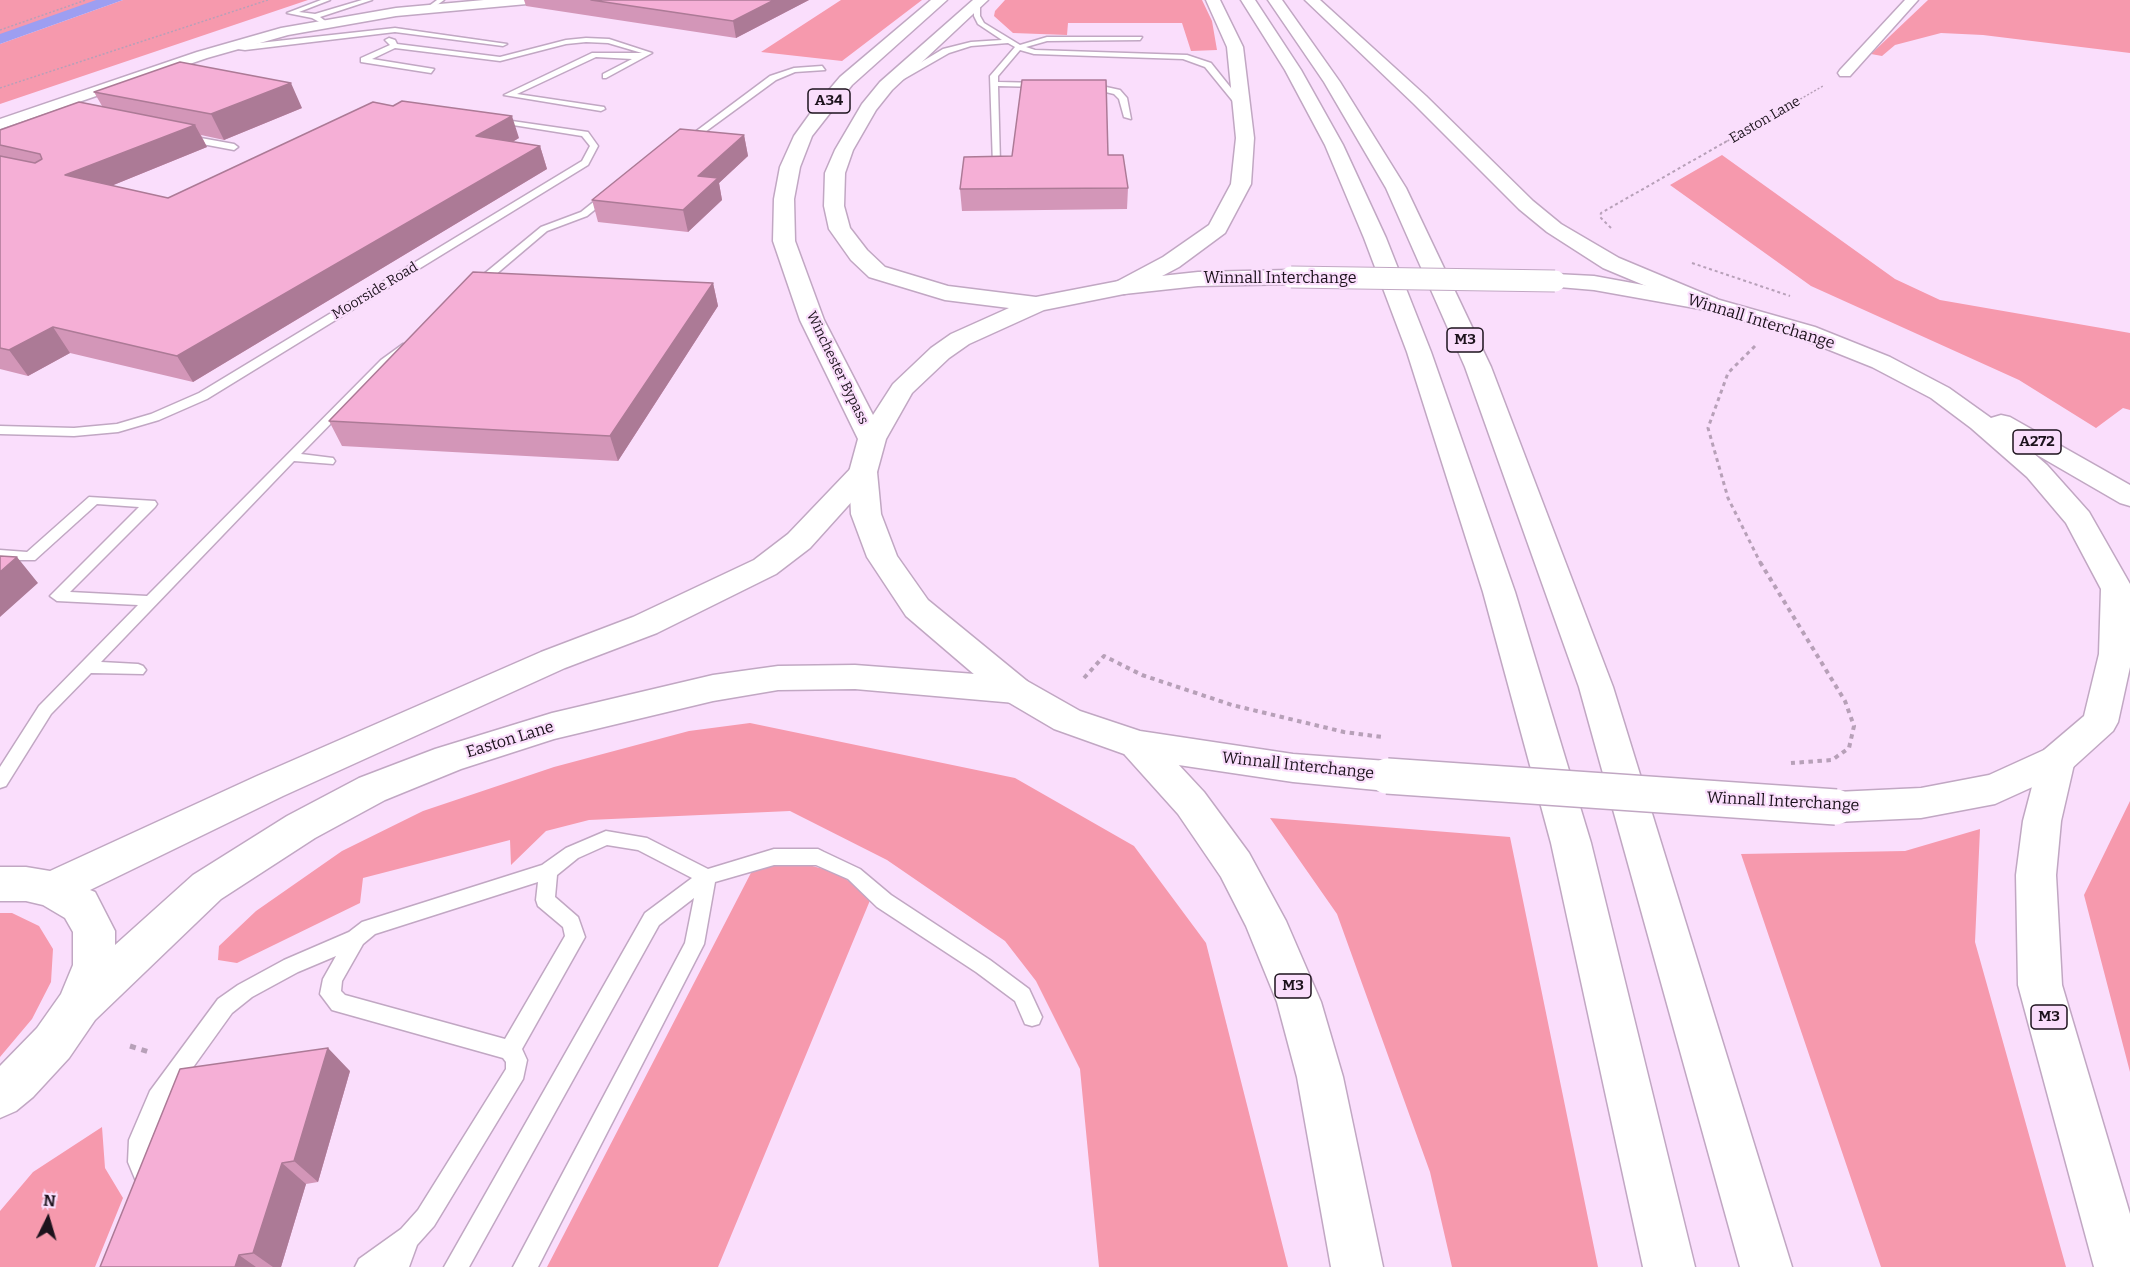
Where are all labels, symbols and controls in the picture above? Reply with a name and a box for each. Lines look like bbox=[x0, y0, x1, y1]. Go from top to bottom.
road number: A34 bbox=[808, 89, 850, 113]
street label: Easton Lane bbox=[1727, 93, 1803, 147]
street label: Moorside Road bbox=[329, 259, 421, 323]
street label: Winnall Interchange bbox=[1204, 269, 1356, 289]
street label: Winnall Interchange bbox=[1685, 290, 1837, 354]
street label: Winchester Bypass bbox=[802, 309, 872, 427]
road number: M3 bbox=[1447, 328, 1483, 352]
road number: A272 bbox=[2013, 430, 2061, 454]
street label: Easton Lane bbox=[464, 718, 556, 762]
street label: Winnall Interchange bbox=[1221, 748, 1375, 784]
street label: Winnall Interchange bbox=[1706, 788, 1860, 816]
road number: M3 bbox=[1275, 974, 1311, 998]
road number: M3 bbox=[2031, 1005, 2067, 1029]
north arrow bbox=[18, 1189, 78, 1249]
text: N bbox=[43, 1191, 57, 1211]

